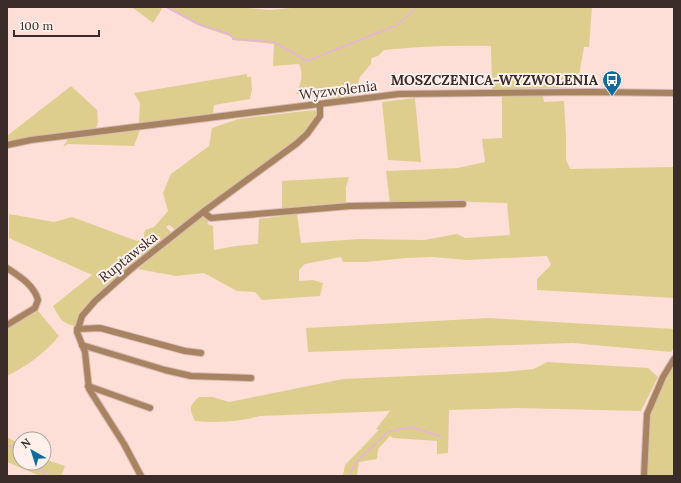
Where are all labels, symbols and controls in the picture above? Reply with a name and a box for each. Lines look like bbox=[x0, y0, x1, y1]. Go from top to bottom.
scale bar bbox=[14, 12, 99, 38]
text: 100 m bbox=[20, 18, 53, 33]
bus stop icon: MOSZCZENICA-WYZWOLENIA bbox=[601, 69, 623, 97]
place label: MOSZCZENICA-WYZWOLENIA bbox=[391, 71, 599, 89]
street label: Wyzwolenia bbox=[298, 76, 378, 104]
street label: Ruptawska bbox=[95, 228, 161, 286]
north arrow bbox=[12, 431, 52, 471]
text: N bbox=[18, 435, 34, 451]

